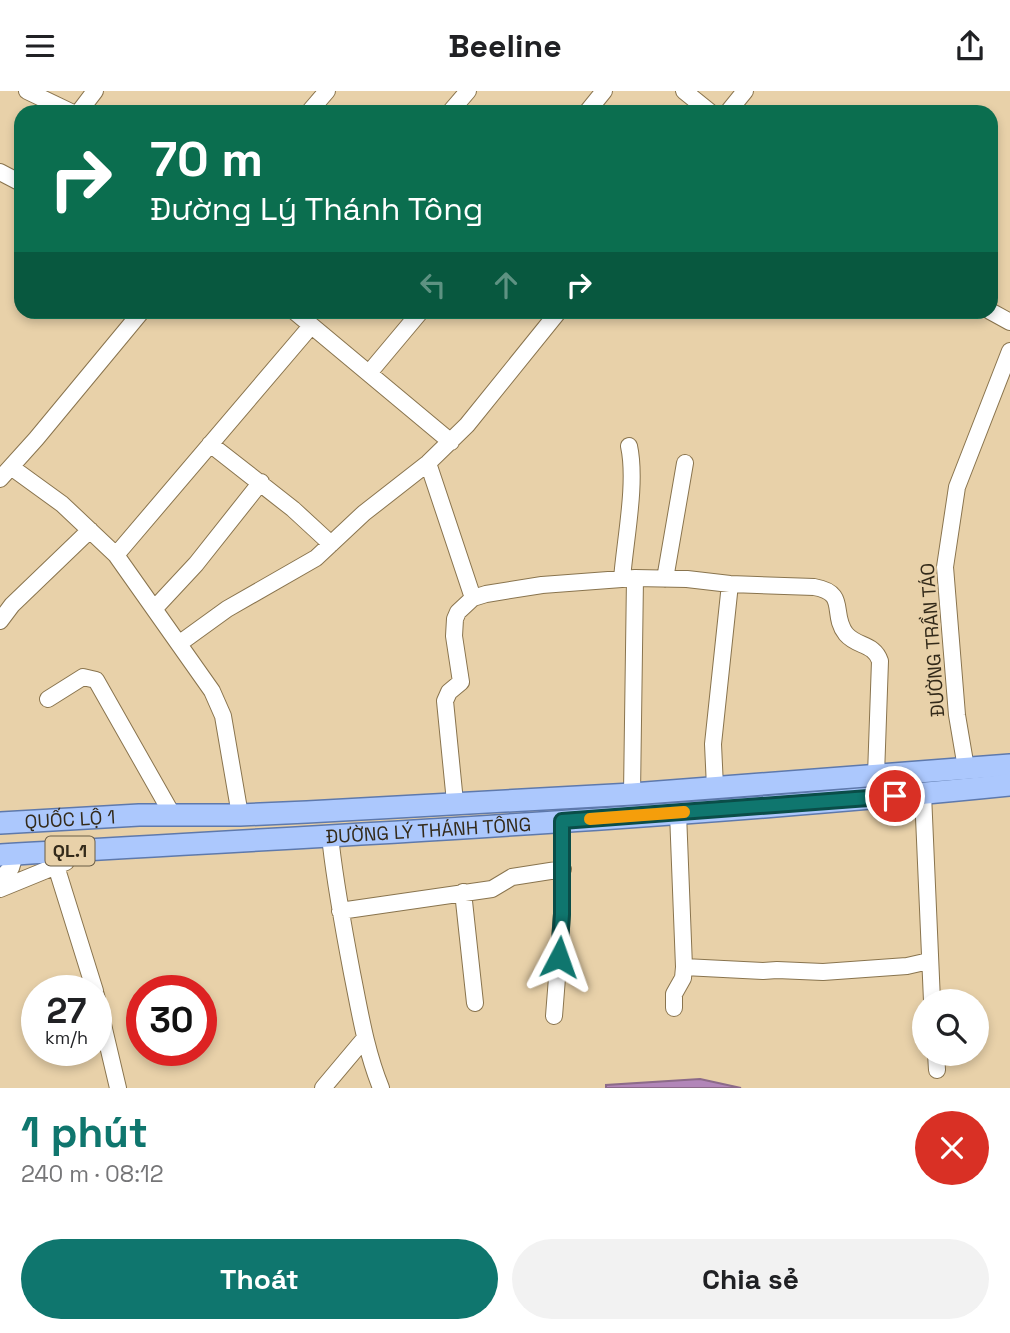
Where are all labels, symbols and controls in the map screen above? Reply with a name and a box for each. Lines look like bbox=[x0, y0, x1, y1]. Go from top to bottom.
text: Beeline bbox=[448, 26, 562, 66]
icon: menu bbox=[21, 27, 59, 65]
icon: share bbox=[951, 27, 989, 65]
text: 70 m bbox=[150, 128, 263, 190]
icon: right bbox=[35, 133, 126, 224]
text: Đường Lý Thánh Tông bbox=[150, 189, 483, 229]
icon: left bbox=[414, 266, 452, 304]
icon: ahead bbox=[487, 266, 525, 304]
icon: right bbox=[560, 266, 598, 304]
street label: ĐƯỜNG TRẦN TÁO bbox=[914, 562, 950, 718]
pin bbox=[865, 766, 925, 826]
icon: arrive bbox=[876, 777, 914, 815]
street label: QUỐC LỘ 1 bbox=[24, 804, 116, 835]
street label: ĐƯỜNG LÝ THÁNH TÔNG bbox=[325, 812, 532, 849]
road number: QL.1 bbox=[46, 837, 94, 865]
position arrow bbox=[522, 920, 596, 994]
speed limit sign: 30 bbox=[126, 975, 217, 1066]
text: 27 bbox=[47, 989, 86, 1033]
map controls bbox=[912, 989, 989, 1066]
button: search bbox=[912, 989, 989, 1066]
text: km/h bbox=[45, 1026, 88, 1049]
text: 1 phút bbox=[21, 1106, 148, 1159]
button: close bbox=[915, 1111, 989, 1185]
text: 240 m · 08:12 bbox=[21, 1159, 164, 1189]
button: Thoát bbox=[21, 1239, 498, 1319]
button: Chia sẻ bbox=[512, 1239, 989, 1319]

